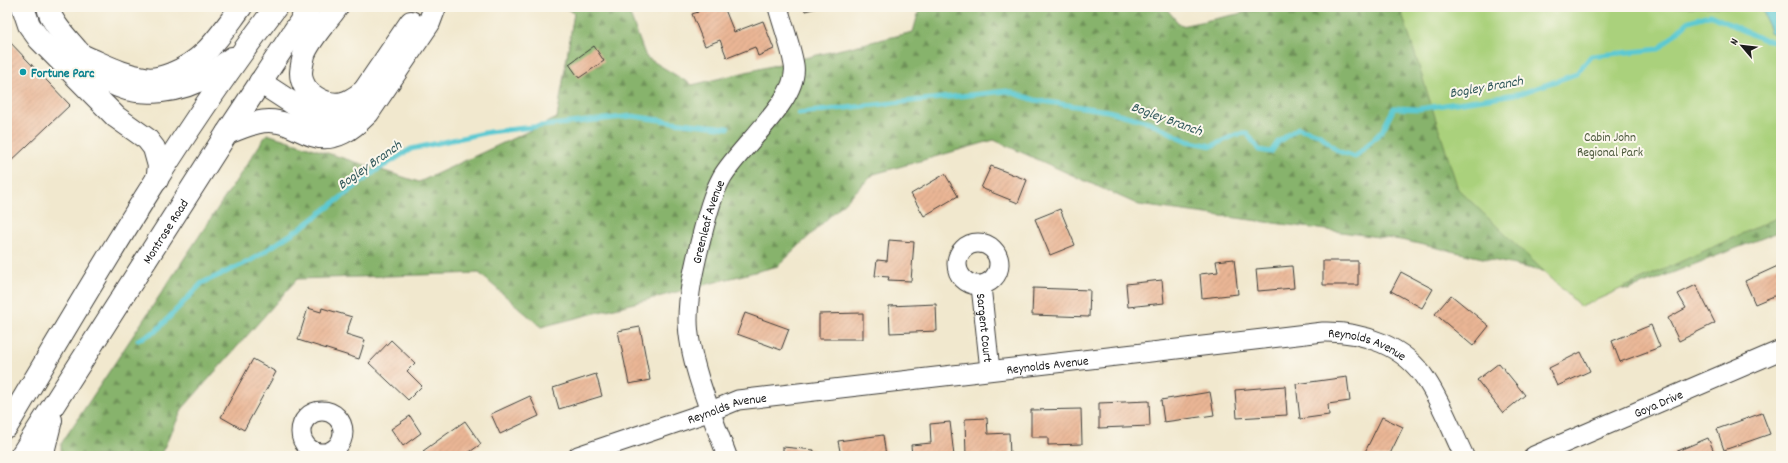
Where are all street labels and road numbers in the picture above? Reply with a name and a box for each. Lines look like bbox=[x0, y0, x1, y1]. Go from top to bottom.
street label: Greenleaf Avenue bbox=[688, 177, 731, 266]
street label: Montrose Road bbox=[139, 196, 194, 268]
street label: Sargent Court bbox=[970, 293, 996, 364]
street label: Reynolds Avenue bbox=[1328, 325, 1410, 367]
street label: Reynolds Avenue bbox=[1006, 352, 1090, 381]
street label: Goya Drive bbox=[1631, 386, 1687, 424]
street label: Reynolds Avenue bbox=[685, 390, 768, 430]

